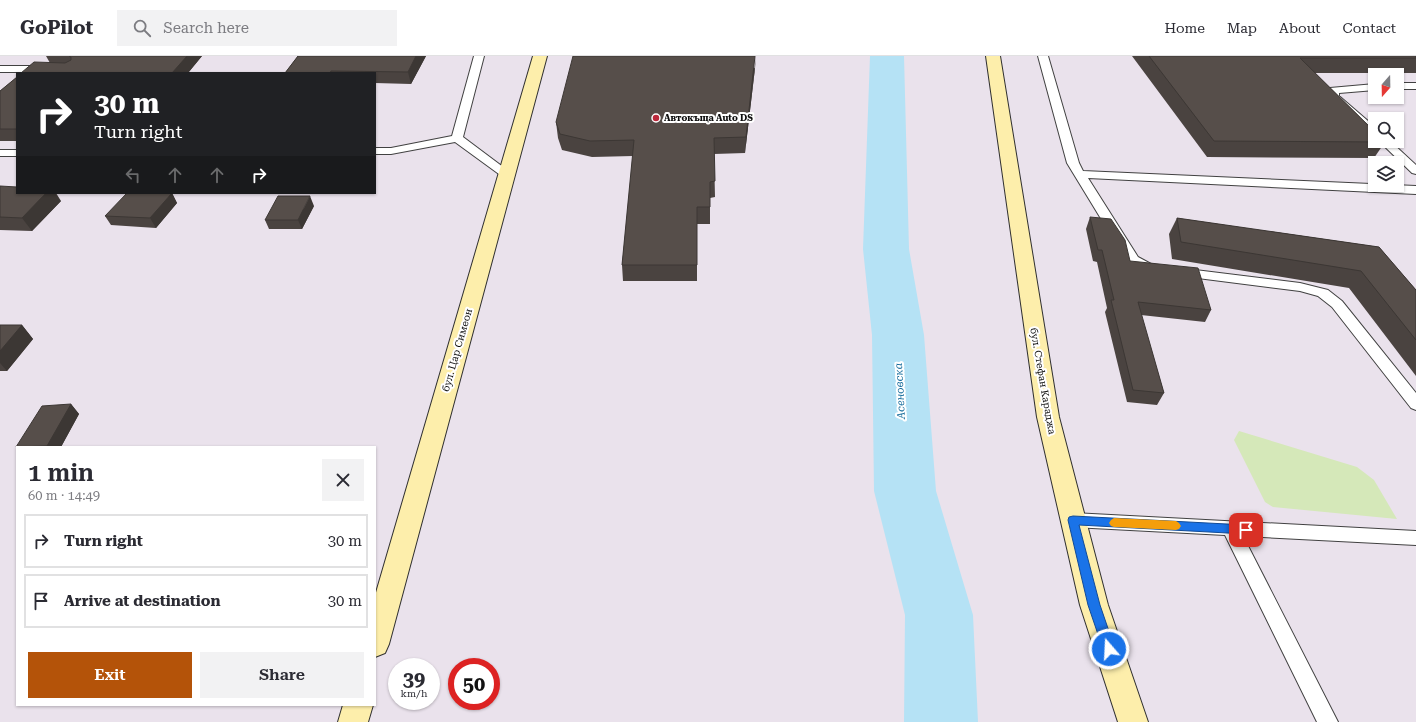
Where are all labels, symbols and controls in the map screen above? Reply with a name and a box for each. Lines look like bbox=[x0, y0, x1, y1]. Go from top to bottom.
search box bbox=[117, 10, 397, 46]
text: GoPilot bbox=[20, 16, 93, 39]
icon: search bbox=[131, 17, 153, 39]
text: Search here bbox=[163, 19, 249, 37]
text: Home bbox=[1164, 20, 1205, 36]
text: Map bbox=[1227, 20, 1257, 36]
text: About bbox=[1279, 20, 1321, 36]
text: Contact bbox=[1343, 20, 1396, 36]
north arrow bbox=[1368, 68, 1404, 104]
map controls bbox=[1368, 68, 1404, 192]
text: 30 m bbox=[94, 87, 159, 120]
icon: right bbox=[28, 88, 80, 140]
button: search bbox=[1368, 112, 1404, 148]
marker: Автокъща Auto DS bbox=[651, 113, 661, 123]
place label: Автокъща Auto DS bbox=[664, 113, 753, 123]
text: Turn right bbox=[94, 121, 182, 142]
button: layers bbox=[1368, 156, 1404, 192]
icon: left bbox=[122, 164, 144, 186]
icon: ahead bbox=[164, 164, 186, 186]
icon: ahead bbox=[206, 164, 228, 186]
icon: right bbox=[248, 164, 270, 186]
street label: бул. Цар Симеон bbox=[440, 307, 474, 393]
street label: бул. Стефан Караджа bbox=[1028, 327, 1058, 436]
water label: Асеновска bbox=[892, 362, 908, 420]
text: 1 min bbox=[28, 459, 94, 487]
button: close bbox=[322, 459, 364, 501]
text: 60 m · 14:49 bbox=[28, 488, 100, 503]
pin bbox=[1229, 513, 1263, 547]
icon: arrive bbox=[1235, 519, 1257, 541]
icon: right bbox=[30, 530, 52, 552]
text: Turn right bbox=[64, 532, 143, 550]
text: 30 m bbox=[328, 532, 362, 550]
icon: arrive bbox=[30, 590, 52, 612]
text: Arrive at destination bbox=[64, 592, 220, 610]
text: 30 m bbox=[328, 592, 362, 610]
position arrow bbox=[1088, 628, 1130, 670]
button: Exit bbox=[28, 652, 192, 698]
button: Share bbox=[200, 652, 364, 698]
speed limit sign: 50 bbox=[448, 658, 500, 710]
text: 39 bbox=[403, 667, 425, 691]
text: km/h bbox=[401, 688, 427, 699]

